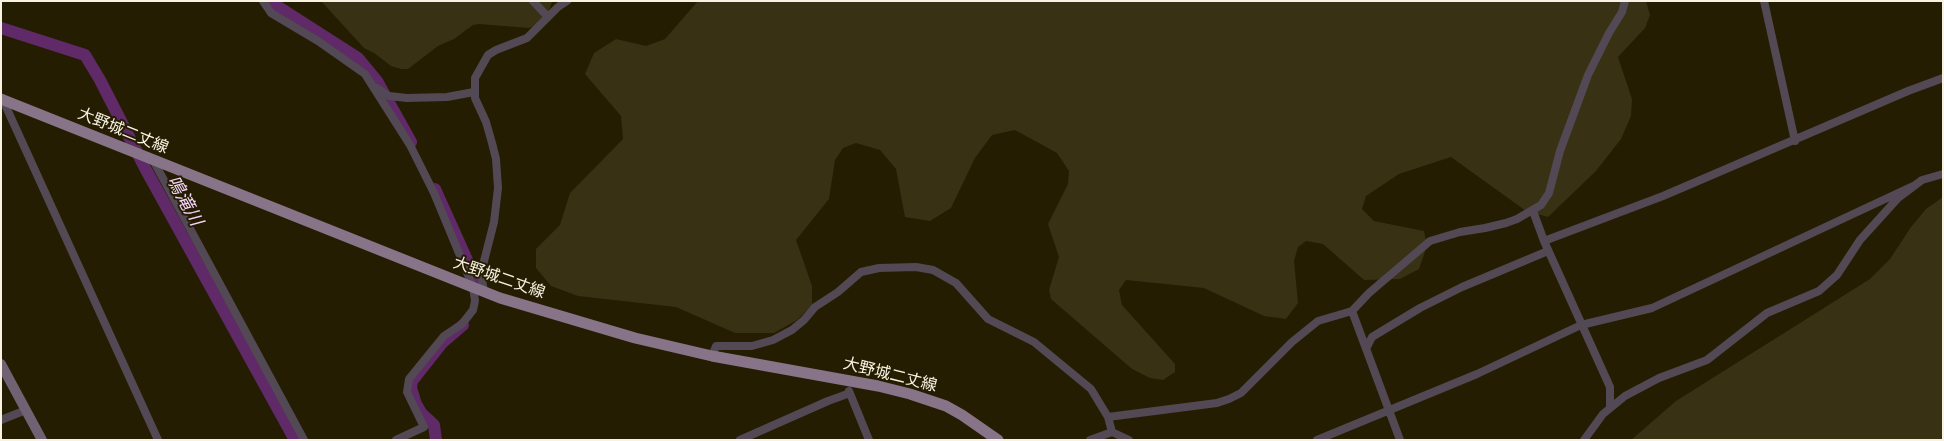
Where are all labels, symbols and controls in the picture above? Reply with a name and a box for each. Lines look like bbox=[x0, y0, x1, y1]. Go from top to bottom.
street label: 大野城二丈線 bbox=[75, 104, 171, 158]
water label: 鳴滝川 bbox=[161, 172, 207, 230]
street label: 大野城二丈線 bbox=[450, 253, 548, 303]
street label: 大野城二丈線 bbox=[841, 354, 939, 396]

